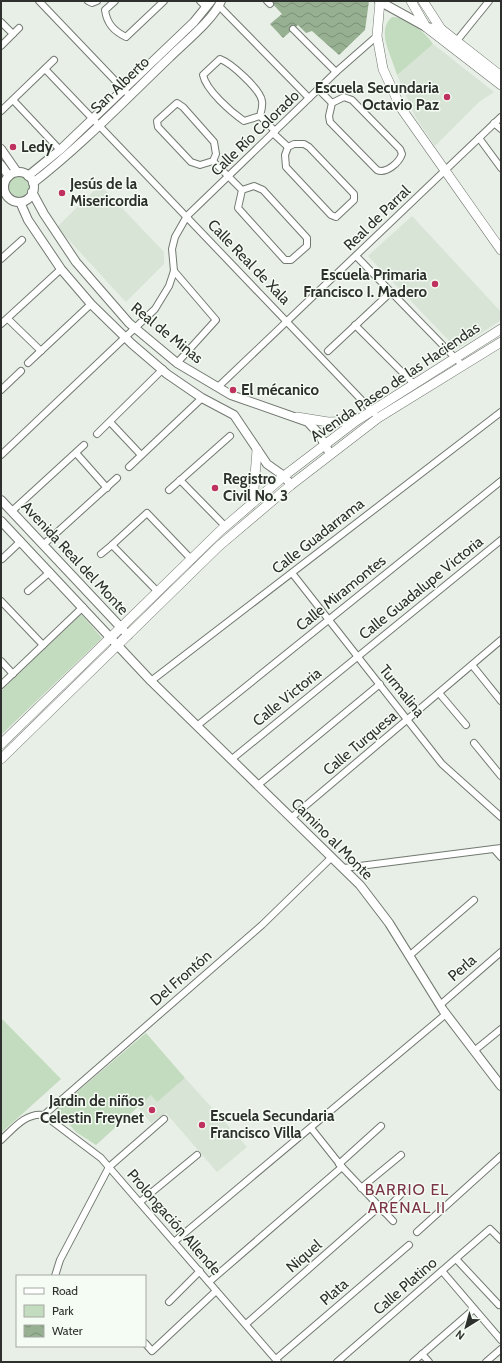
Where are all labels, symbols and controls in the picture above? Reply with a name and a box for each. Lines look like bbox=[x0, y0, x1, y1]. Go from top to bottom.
street label: San Alberto bbox=[87, 53, 153, 117]
place label: Escuela Secundaria Octavio Paz bbox=[315, 79, 440, 114]
street label: Calle Río Colorado bbox=[207, 86, 303, 180]
marker: Escuela Secundaria Octavio Paz bbox=[442, 92, 452, 102]
place label: Ledy bbox=[21, 138, 54, 156]
marker: Ledy bbox=[8, 142, 18, 152]
place label: Jesús de la Misericordia bbox=[69, 175, 149, 210]
street label: Real de Parral bbox=[340, 181, 414, 254]
marker: Jesús de la Misericordia bbox=[57, 188, 67, 198]
street label: Calle Real de Xala bbox=[204, 216, 295, 309]
place label: Escuela Primaria Francisco I. Madero bbox=[303, 266, 428, 301]
marker: Escuela Primaria Francisco I. Madero bbox=[430, 279, 440, 289]
street label: Real de Minas bbox=[128, 299, 206, 367]
street label: Avenida Paseo de las Haciendas bbox=[307, 319, 483, 445]
place label: El mécanico bbox=[241, 381, 320, 399]
marker: El mécanico bbox=[228, 385, 238, 395]
place label: Registro Civil No. 3 bbox=[223, 470, 288, 505]
marker: Registro Civil No. 3 bbox=[210, 483, 220, 493]
street label: Calle Guadarrama bbox=[268, 494, 368, 578]
street label: Avenida Real del Monte bbox=[18, 497, 133, 619]
street label: Calle Guadalupe Victoria bbox=[355, 532, 487, 643]
street label: Calle Miramontes bbox=[293, 551, 389, 635]
street label: Turmalina bbox=[376, 661, 429, 721]
street label: Calle Victoria bbox=[249, 663, 325, 730]
street label: Calle Turquesa bbox=[319, 706, 401, 779]
street label: Camino al Monte bbox=[287, 794, 377, 884]
street label: Del Frontón bbox=[147, 947, 215, 1009]
street label: Perla bbox=[444, 950, 480, 985]
place label: Jardin de niños Celestin Freynet bbox=[40, 1092, 144, 1127]
marker: Jardin de niños Celestin Freynet bbox=[147, 1105, 157, 1115]
place label: Escuela Secundaria Francisco Villa bbox=[210, 1107, 335, 1142]
marker: Escuela Secundaria Francisco Villa bbox=[197, 1120, 207, 1130]
street label: Prolongación Allende bbox=[123, 1165, 225, 1279]
district label: BARRIO EL ARENAL II bbox=[365, 1180, 449, 1217]
street label: Niquel bbox=[283, 1235, 326, 1276]
street label: Calle Platino bbox=[369, 1253, 441, 1319]
street label: Plata bbox=[316, 1274, 352, 1309]
legend bbox=[16, 1275, 146, 1347]
text: Road bbox=[52, 1283, 78, 1298]
text: Park bbox=[52, 1303, 74, 1318]
north arrow bbox=[446, 1307, 486, 1347]
text: Water bbox=[52, 1323, 83, 1338]
text: N bbox=[453, 1327, 467, 1343]

